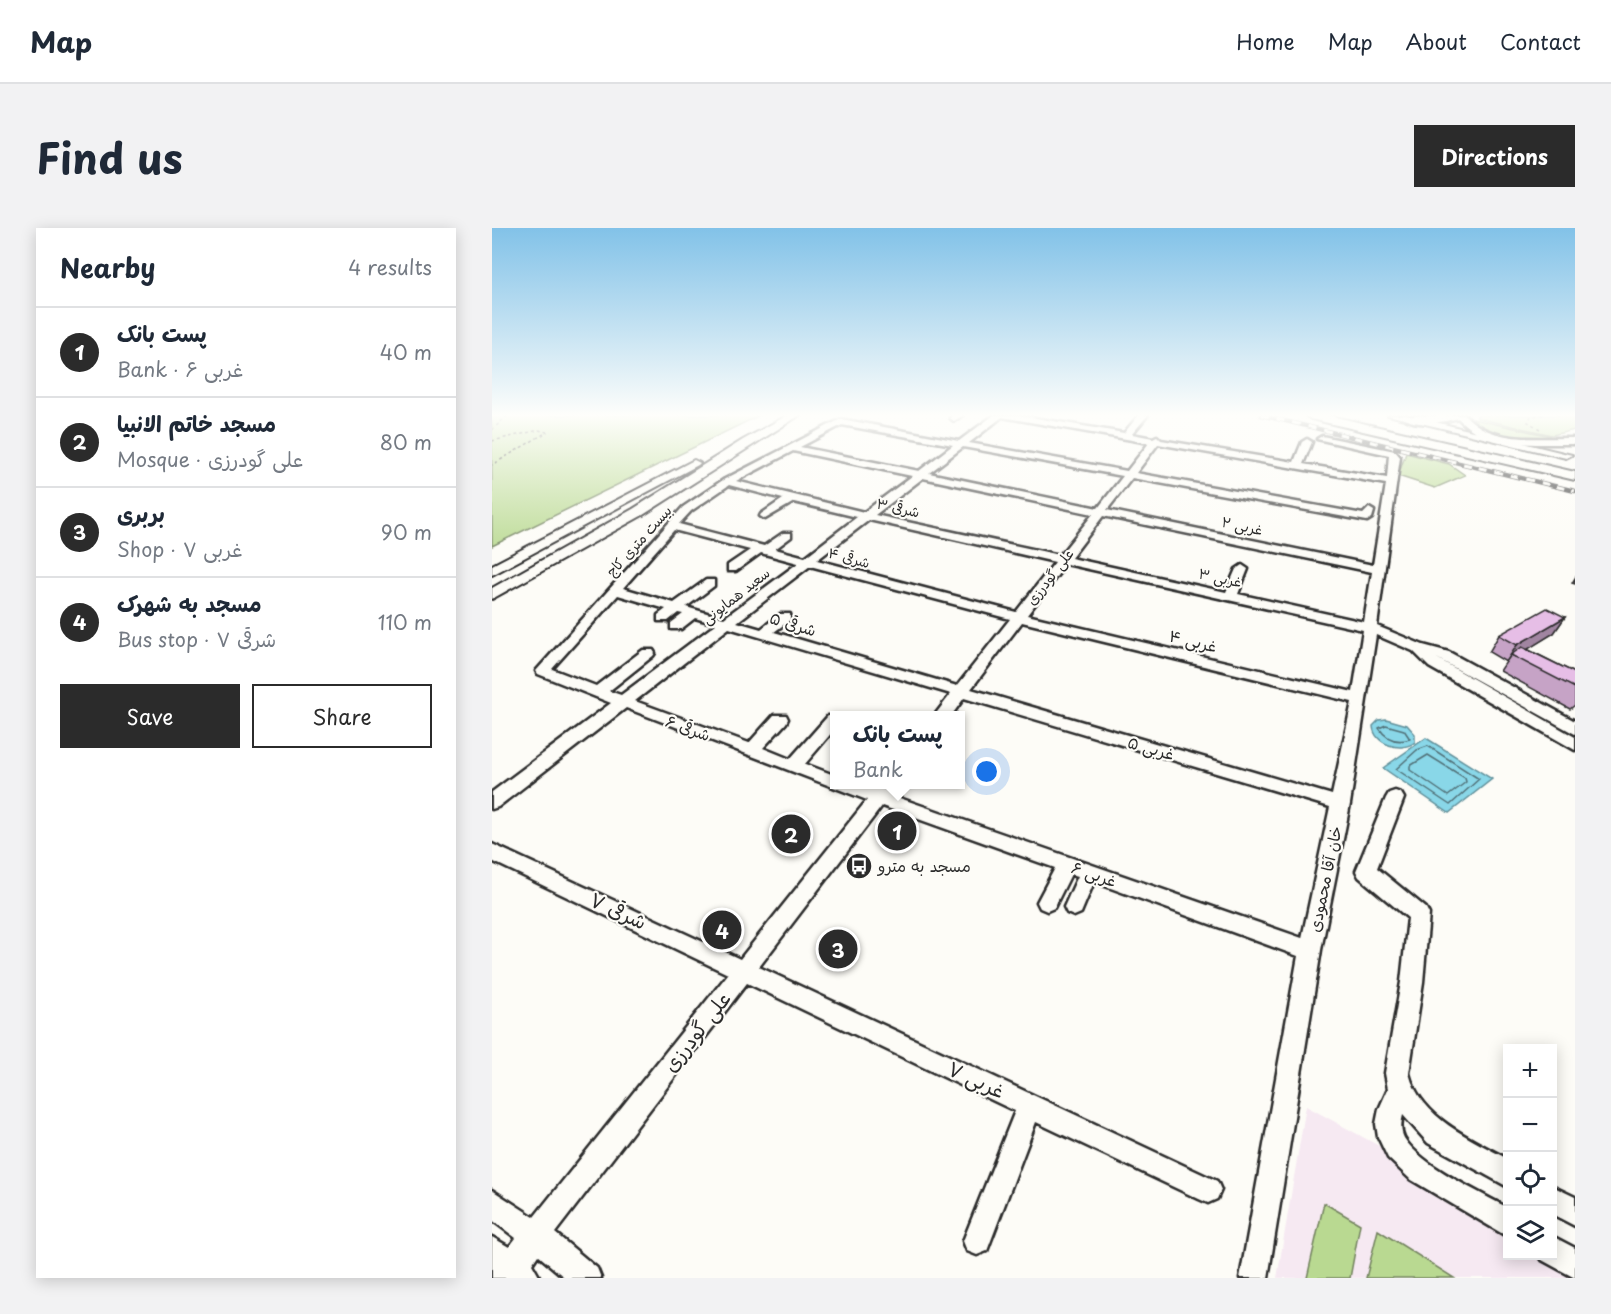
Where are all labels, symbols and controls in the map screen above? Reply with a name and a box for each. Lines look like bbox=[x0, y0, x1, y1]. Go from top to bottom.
text: Map bbox=[30, 20, 92, 63]
text: Home bbox=[1236, 25, 1295, 57]
text: Map bbox=[1328, 25, 1373, 57]
text: About bbox=[1406, 25, 1467, 57]
text: Contact bbox=[1500, 25, 1581, 57]
text: Find us bbox=[36, 125, 183, 188]
button: Directions bbox=[1414, 125, 1575, 187]
text: Nearby bbox=[60, 248, 155, 287]
text: 4 results bbox=[348, 252, 432, 282]
text: پست بانک bbox=[117, 316, 207, 349]
text: 1 bbox=[75, 337, 84, 367]
text: 40 m bbox=[380, 337, 432, 367]
text: Bank · ۶ غربی bbox=[117, 354, 243, 384]
text: مسجد خاتم الانبیا bbox=[117, 406, 276, 439]
text: 2 bbox=[72, 427, 87, 457]
text: 80 m bbox=[380, 427, 432, 457]
text: Mosque · علی گودرزی bbox=[117, 444, 303, 474]
street label: ۳ شرقی bbox=[875, 493, 922, 522]
text: بربری bbox=[117, 496, 165, 529]
street label: بیست متری کاج bbox=[601, 500, 676, 581]
street label: ۲ غربی bbox=[1220, 511, 1265, 540]
text: 3 bbox=[73, 517, 86, 547]
text: 90 m bbox=[381, 517, 432, 547]
text: Shop · ۷ غربی bbox=[117, 534, 243, 564]
street label: ۴ شرقی bbox=[826, 542, 872, 573]
street label: علی گودرزی bbox=[1021, 544, 1078, 609]
street label: سعید همایونی bbox=[697, 562, 774, 629]
street label: ۳ غربی bbox=[1197, 563, 1244, 592]
text: مسجد به شهرک bbox=[117, 586, 262, 619]
street label: ۵ شرقی bbox=[767, 605, 820, 641]
text: 4 bbox=[73, 607, 86, 637]
text: 110 m bbox=[378, 607, 432, 637]
street label: ۴ غربی bbox=[1167, 623, 1220, 658]
text: Bus stop · ۷ شرقی bbox=[117, 624, 276, 654]
button: Save bbox=[60, 684, 240, 748]
button: Share bbox=[252, 684, 432, 748]
street label: ۶ شرقی bbox=[662, 708, 714, 746]
popup bbox=[830, 711, 965, 789]
text: پست بانک bbox=[853, 716, 942, 749]
street label: ۵ غربی bbox=[1125, 729, 1178, 765]
text: Bank bbox=[853, 754, 903, 784]
your location bbox=[972, 757, 1001, 786]
pin: 1 bbox=[878, 808, 916, 854]
pin: 2 bbox=[772, 812, 810, 856]
street label: خان آقا محمودی bbox=[1301, 824, 1347, 934]
bus stop icon: مسجد به مترو bbox=[844, 851, 874, 881]
place label: مسجد به مترو bbox=[876, 853, 971, 877]
street label: ۶ غربی bbox=[1069, 854, 1120, 892]
street label: ۷ شرقی bbox=[585, 884, 652, 936]
pin: 4 bbox=[702, 908, 742, 952]
pin: 3 bbox=[818, 926, 858, 972]
street label: علی گودرزی bbox=[655, 985, 737, 1078]
map controls bbox=[1503, 1044, 1557, 1260]
button: + bbox=[1503, 1044, 1557, 1098]
street label: ۷ غربی bbox=[943, 1053, 1010, 1105]
button: − bbox=[1503, 1098, 1557, 1152]
button: locate bbox=[1503, 1152, 1557, 1206]
button: layers bbox=[1503, 1206, 1557, 1260]

